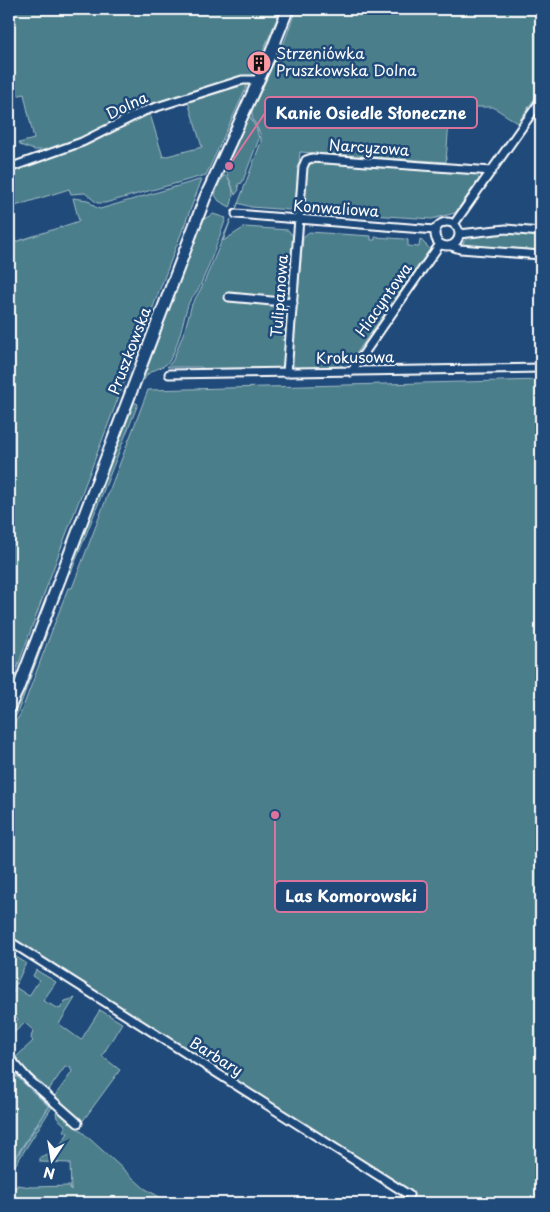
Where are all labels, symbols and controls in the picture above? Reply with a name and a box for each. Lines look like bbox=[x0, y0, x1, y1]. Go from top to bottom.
place label: Strzeniówka Pruszkowska Dolna bbox=[276, 41, 417, 81]
building icon: Strzeniówka Pruszkowska Dolna bbox=[246, 50, 272, 76]
street label: Dolna bbox=[102, 85, 152, 124]
callout: Kanie Osiedle Słoneczne bbox=[265, 97, 477, 128]
text: Kanie Osiedle Słoneczne bbox=[276, 100, 467, 124]
street label: Narcyzowa bbox=[328, 132, 411, 161]
street label: Konwaliowa bbox=[292, 193, 380, 222]
street label: Tulipanowa bbox=[264, 253, 293, 338]
street label: Hiacyntowa bbox=[349, 257, 417, 341]
street label: Pruszkowska bbox=[101, 303, 156, 398]
street label: Krokusowa bbox=[316, 344, 395, 369]
callout: Las Komorowski bbox=[275, 881, 427, 912]
text: Las Komorowski bbox=[285, 883, 417, 907]
street label: Barbary bbox=[186, 1030, 248, 1081]
north arrow bbox=[28, 1134, 78, 1184]
text: N bbox=[42, 1162, 57, 1185]

